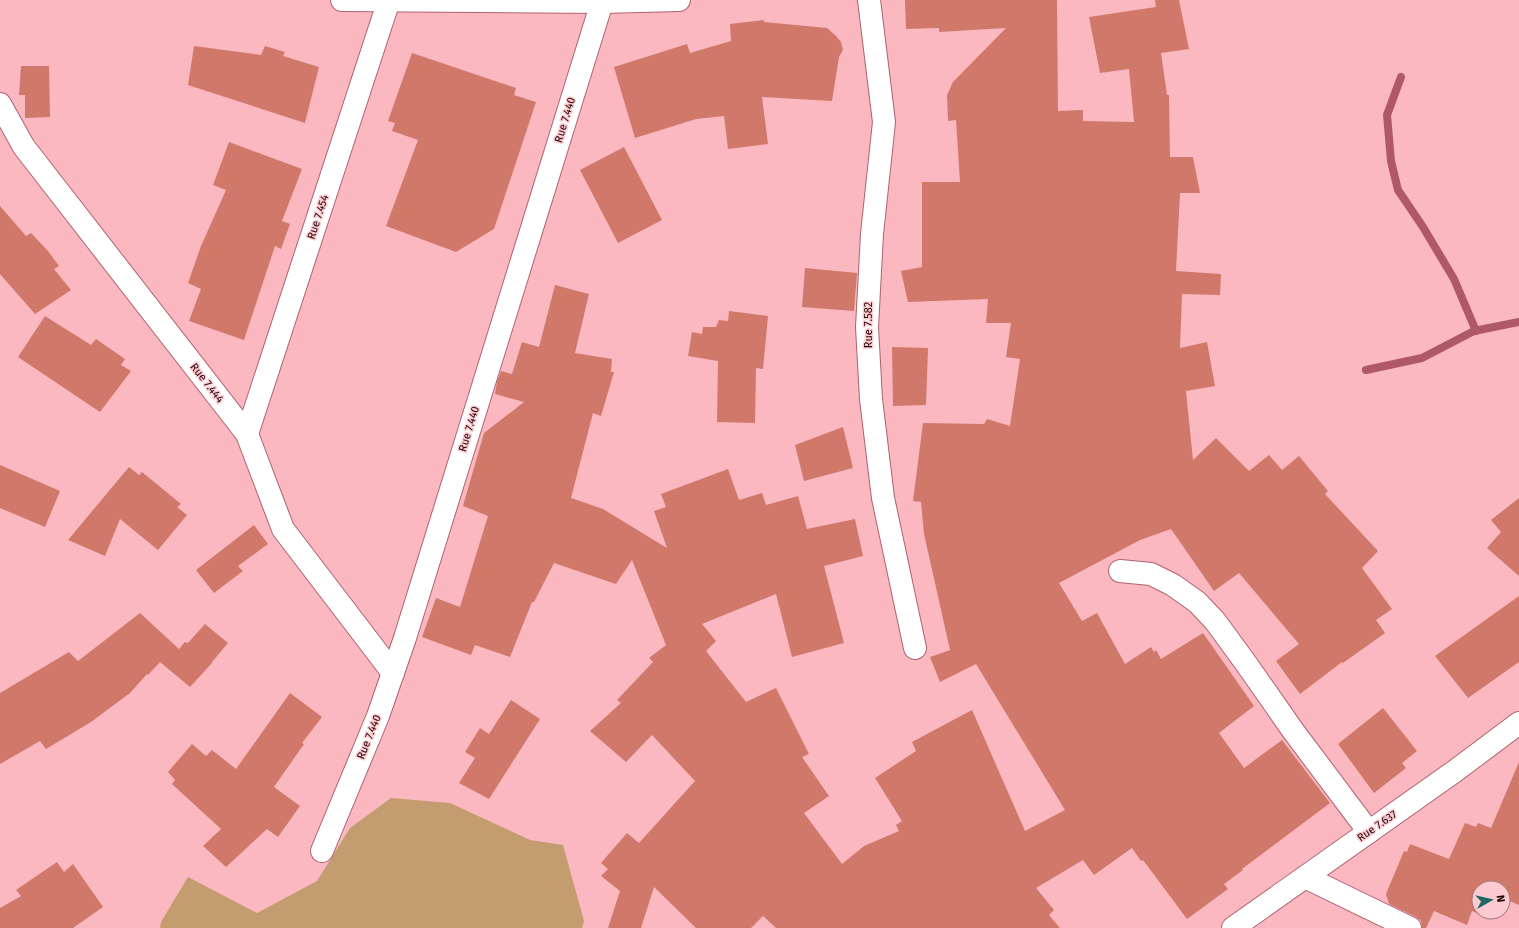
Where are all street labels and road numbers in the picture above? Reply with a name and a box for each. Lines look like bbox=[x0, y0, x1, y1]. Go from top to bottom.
street label: Rue 7.440 bbox=[552, 96, 578, 144]
street label: Rue 7.454 bbox=[305, 193, 331, 241]
street label: Rue 7.582 bbox=[862, 302, 875, 348]
street label: Rue 7.444 bbox=[188, 361, 227, 406]
street label: Rue 7.440 bbox=[456, 405, 482, 453]
street label: Rue 7.440 bbox=[354, 713, 384, 761]
street label: Rue 7.637 bbox=[1355, 808, 1399, 844]

